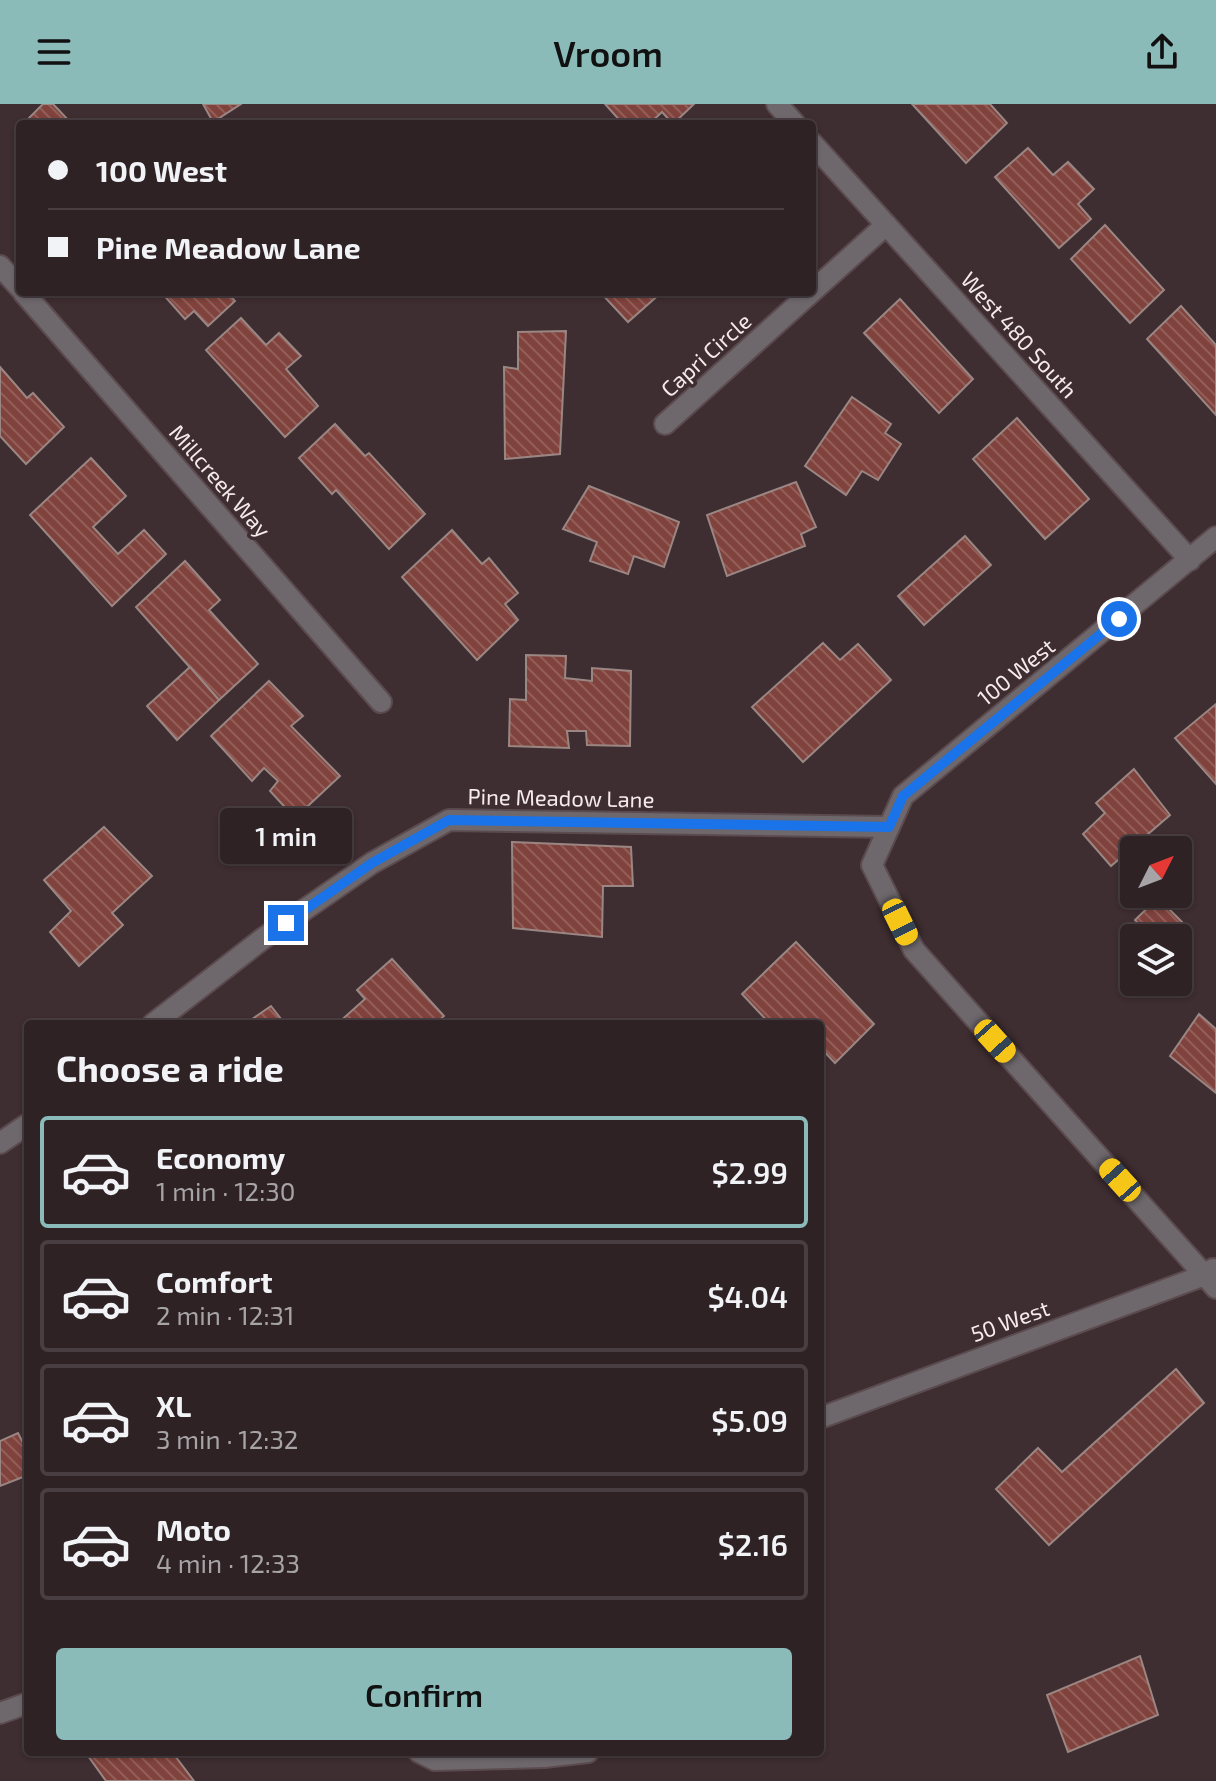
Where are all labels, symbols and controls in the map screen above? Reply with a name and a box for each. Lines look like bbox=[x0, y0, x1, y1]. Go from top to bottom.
icon: menu bbox=[32, 30, 76, 74]
icon: share bbox=[1140, 30, 1184, 74]
text: Vroom bbox=[553, 31, 663, 74]
text: 100 West bbox=[96, 152, 227, 188]
text: Pine Meadow Lane bbox=[96, 229, 361, 265]
street label: West 480 South bbox=[956, 266, 1083, 403]
street label: Capri Circle bbox=[655, 307, 756, 401]
street label: Millcreek Way bbox=[165, 419, 277, 542]
route start bbox=[1101, 601, 1137, 637]
street label: 100 West bbox=[972, 632, 1059, 710]
street label: Pine Meadow Lane bbox=[467, 782, 655, 812]
callout: 1 min bbox=[220, 807, 352, 863]
text: 1 min bbox=[255, 820, 317, 851]
north arrow bbox=[1120, 836, 1192, 908]
map controls bbox=[1120, 836, 1192, 996]
car bbox=[879, 895, 921, 949]
route end bbox=[268, 905, 304, 941]
button: layers bbox=[1120, 924, 1192, 996]
car bbox=[970, 1015, 1020, 1067]
text: Choose a ride bbox=[56, 1046, 284, 1089]
icon: car bbox=[60, 1136, 132, 1208]
text: Economy bbox=[156, 1139, 285, 1175]
text: $2.99 bbox=[712, 1154, 788, 1190]
car bbox=[1095, 1154, 1145, 1206]
text: 1 min · 12:30 bbox=[156, 1175, 295, 1206]
icon: car bbox=[60, 1260, 132, 1332]
text: Comfort bbox=[156, 1263, 273, 1299]
text: $4.04 bbox=[707, 1278, 788, 1314]
street label: 50 West bbox=[967, 1294, 1052, 1346]
text: 2 min · 12:31 bbox=[156, 1299, 294, 1330]
icon: car bbox=[60, 1384, 132, 1456]
text: XL bbox=[156, 1387, 191, 1423]
text: $5.09 bbox=[711, 1402, 788, 1438]
text: 3 min · 12:32 bbox=[156, 1423, 298, 1454]
icon: car bbox=[60, 1508, 132, 1580]
text: Moto bbox=[156, 1511, 231, 1547]
text: $2.16 bbox=[718, 1526, 788, 1562]
text: 4 min · 12:33 bbox=[156, 1547, 300, 1578]
button: Confirm bbox=[56, 1648, 792, 1740]

